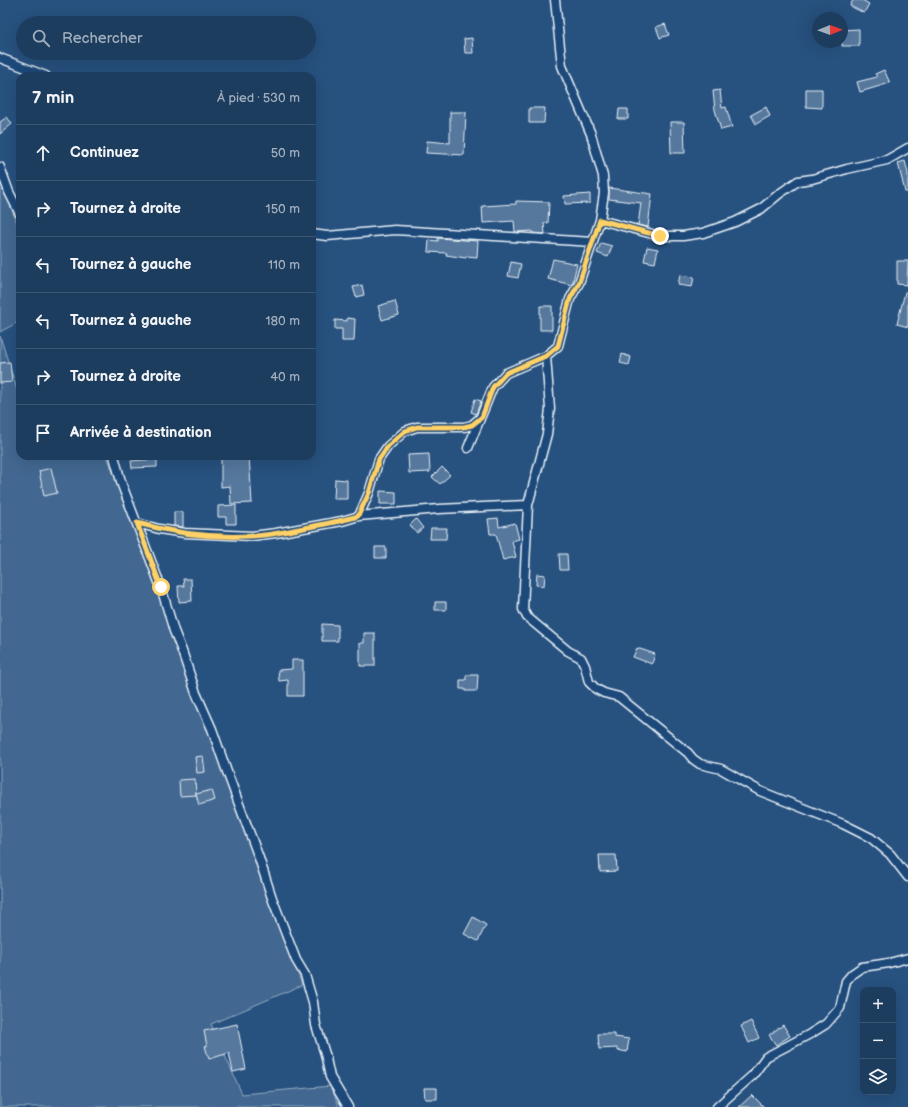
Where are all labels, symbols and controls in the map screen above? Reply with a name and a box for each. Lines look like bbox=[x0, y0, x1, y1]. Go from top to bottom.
north arrow bbox=[812, 12, 848, 48]
search box bbox=[16, 16, 316, 60]
icon: search bbox=[30, 27, 52, 49]
text: Rechercher bbox=[62, 29, 142, 48]
text: 7 min bbox=[32, 88, 74, 108]
text: À pied · 530 m bbox=[217, 90, 300, 106]
icon: ahead bbox=[32, 142, 54, 164]
text: Continuez bbox=[70, 143, 139, 162]
text: 50 m bbox=[271, 145, 300, 161]
icon: right bbox=[32, 198, 54, 220]
text: Tournez à droite bbox=[70, 199, 181, 218]
text: 150 m bbox=[266, 201, 300, 217]
route end bbox=[651, 227, 669, 245]
icon: left bbox=[32, 254, 54, 276]
text: Tournez à gauche bbox=[70, 255, 191, 274]
text: 110 m bbox=[268, 257, 300, 273]
icon: left bbox=[32, 310, 54, 332]
text: Tournez à gauche bbox=[70, 311, 191, 330]
text: 180 m bbox=[265, 313, 300, 329]
icon: right bbox=[32, 366, 54, 388]
text: Tournez à droite bbox=[70, 367, 181, 386]
text: 40 m bbox=[270, 369, 300, 385]
icon: arrive bbox=[32, 422, 54, 444]
text: Arrivée à destination bbox=[70, 423, 212, 442]
route start bbox=[152, 578, 170, 596]
map controls bbox=[860, 987, 896, 1095]
button: + bbox=[860, 987, 896, 1023]
button: − bbox=[860, 1023, 896, 1059]
button: layers bbox=[860, 1059, 896, 1095]

